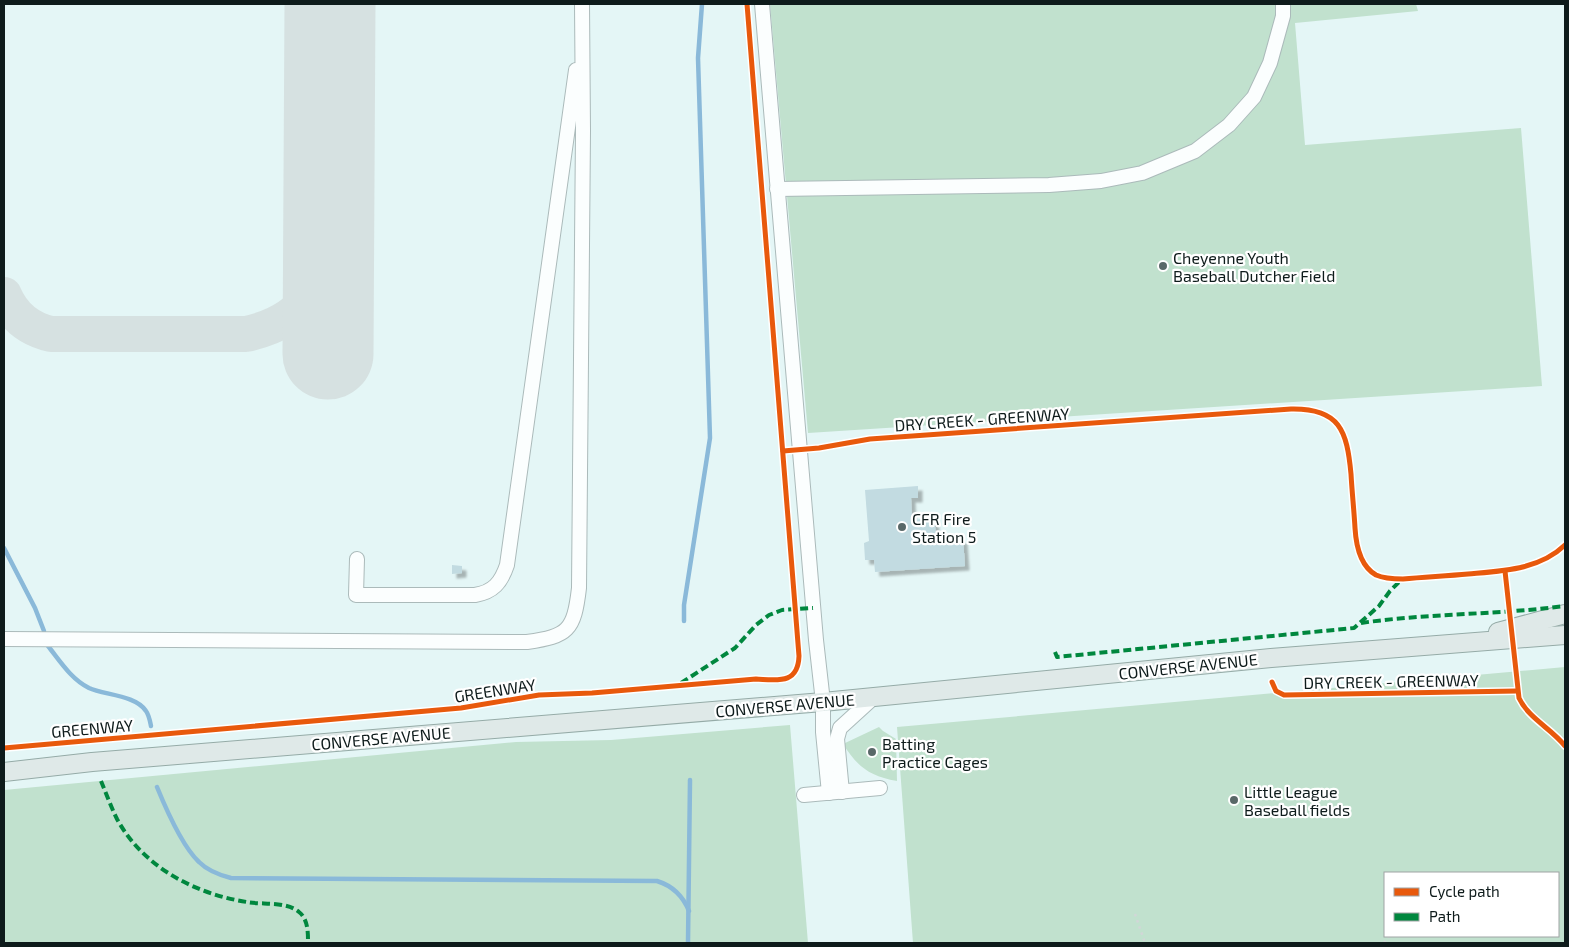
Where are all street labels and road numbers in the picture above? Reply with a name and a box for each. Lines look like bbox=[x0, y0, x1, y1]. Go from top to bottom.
street label: DRY CREEK - GREENWAY bbox=[894, 403, 1070, 435]
street label: CONVERSE AVENUE bbox=[1118, 649, 1258, 683]
street label: DRY CREEK - GREENWAY bbox=[1303, 670, 1479, 692]
street label: GREENWAY bbox=[453, 674, 537, 706]
street label: CONVERSE AVENUE bbox=[715, 689, 855, 721]
street label: GREENWAY bbox=[50, 715, 134, 741]
street label: CONVERSE AVENUE bbox=[311, 722, 451, 754]

